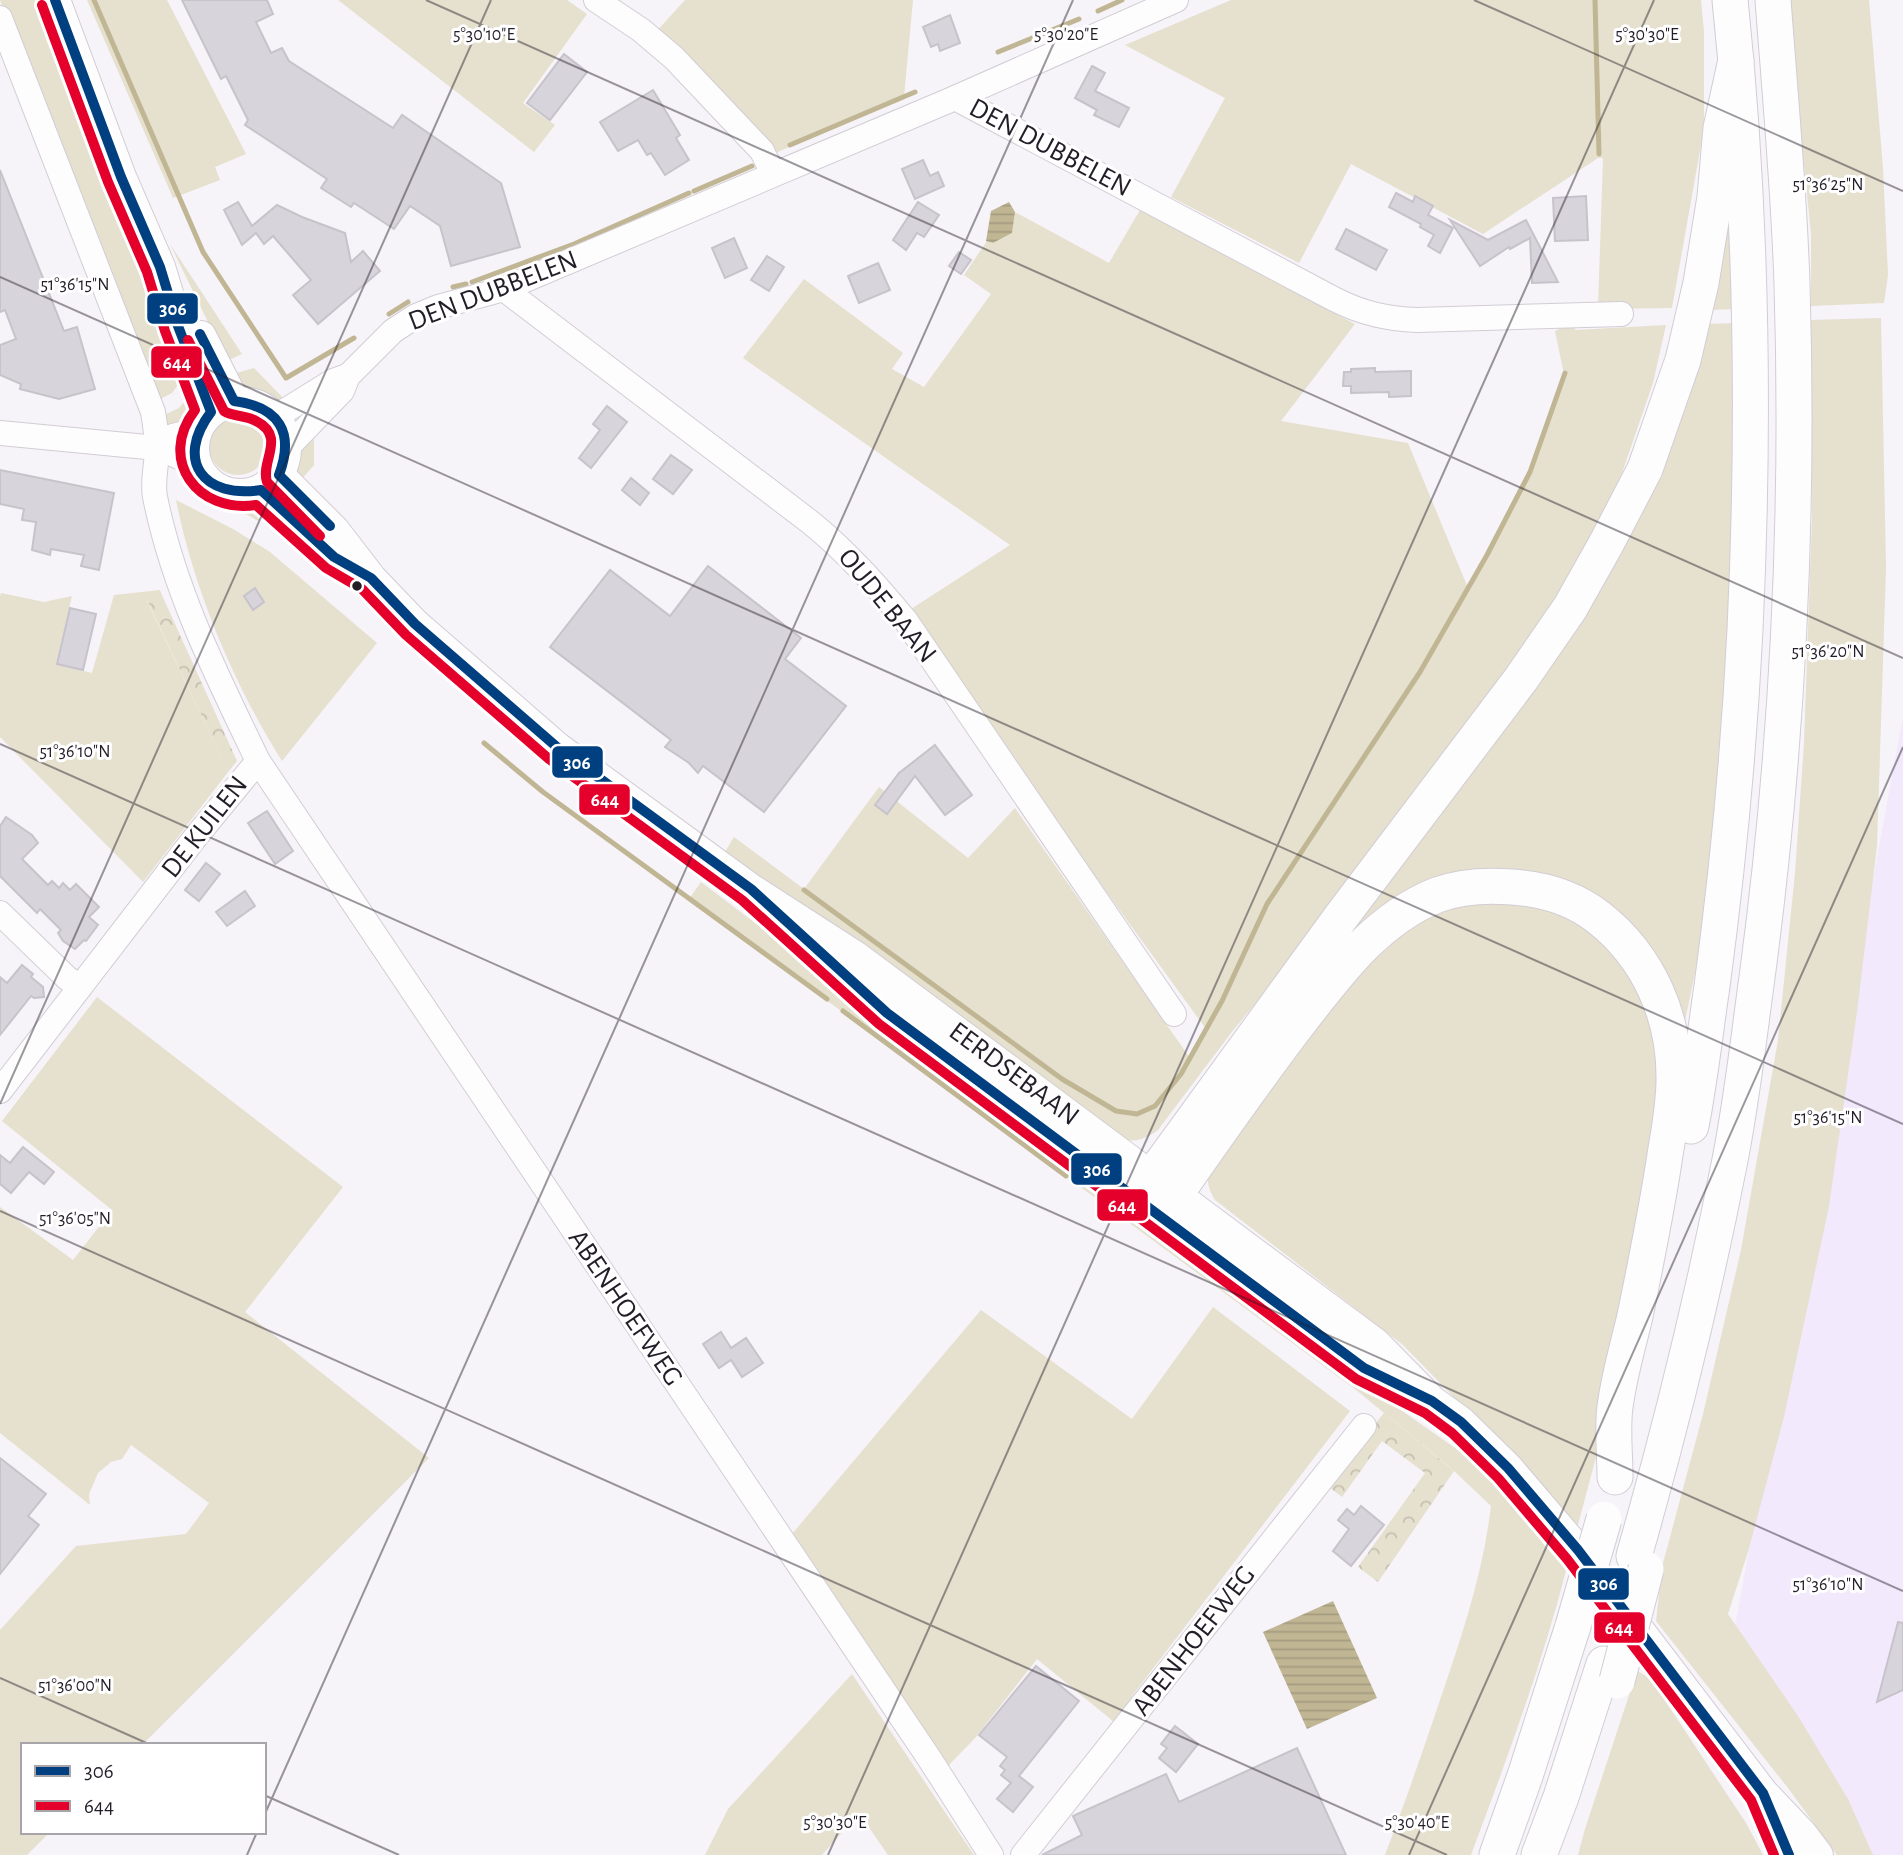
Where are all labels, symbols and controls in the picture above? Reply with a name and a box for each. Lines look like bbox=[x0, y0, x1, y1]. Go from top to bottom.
text: 5°30'10"E bbox=[453, 26, 515, 44]
text: 5°30'20"E bbox=[1034, 26, 1098, 44]
text: 5°30'30"E bbox=[1615, 26, 1679, 44]
street label: DEN DUBBELEN bbox=[965, 94, 1135, 202]
text: 51°36'25"N bbox=[1793, 176, 1863, 194]
street label: DEN DUBBELEN bbox=[405, 246, 581, 336]
text: 51°36'15"N bbox=[41, 276, 109, 294]
line badge: 306 bbox=[146, 292, 199, 325]
text: 306 bbox=[159, 300, 187, 319]
line badge: 644 bbox=[150, 345, 203, 379]
text: 644 bbox=[163, 354, 192, 373]
street label: OUDE BAAN bbox=[833, 544, 941, 668]
unlabelled marker bbox=[350, 579, 364, 593]
text: 51°36'20"N bbox=[1792, 643, 1864, 661]
text: 51°36'10"N bbox=[40, 743, 110, 761]
line badge: 306 bbox=[551, 745, 604, 779]
text: 306 bbox=[563, 754, 591, 773]
street label: DE KUILEN bbox=[157, 771, 253, 883]
line badge: 644 bbox=[578, 783, 631, 816]
text: 644 bbox=[591, 791, 620, 810]
street label: EERDSEBAAN bbox=[944, 1017, 1084, 1131]
text: 51°36'15"N bbox=[1794, 1109, 1862, 1127]
line badge: 306 bbox=[1070, 1152, 1123, 1186]
text: 306 bbox=[1083, 1161, 1111, 1180]
line badge: 644 bbox=[1096, 1188, 1149, 1222]
text: 644 bbox=[1108, 1197, 1137, 1216]
text: 51°36'05"N bbox=[39, 1210, 111, 1228]
street label: ABENHOEFWEG bbox=[563, 1225, 687, 1391]
street label: ABENHOEFWEG bbox=[1127, 1561, 1261, 1721]
line badge: 306 bbox=[1577, 1567, 1630, 1601]
text: 306 bbox=[1590, 1575, 1618, 1594]
text: 51°36'10"N bbox=[1793, 1576, 1863, 1594]
line badge: 644 bbox=[1593, 1611, 1646, 1644]
text: 644 bbox=[1605, 1619, 1634, 1638]
text: 51°36'00"N bbox=[38, 1677, 112, 1695]
legend bbox=[21, 1743, 266, 1834]
text: 306 bbox=[84, 1761, 114, 1782]
text: 644 bbox=[84, 1796, 114, 1817]
text: 5°30'30"E bbox=[803, 1814, 867, 1832]
text: 5°30'40"E bbox=[1385, 1814, 1450, 1832]

